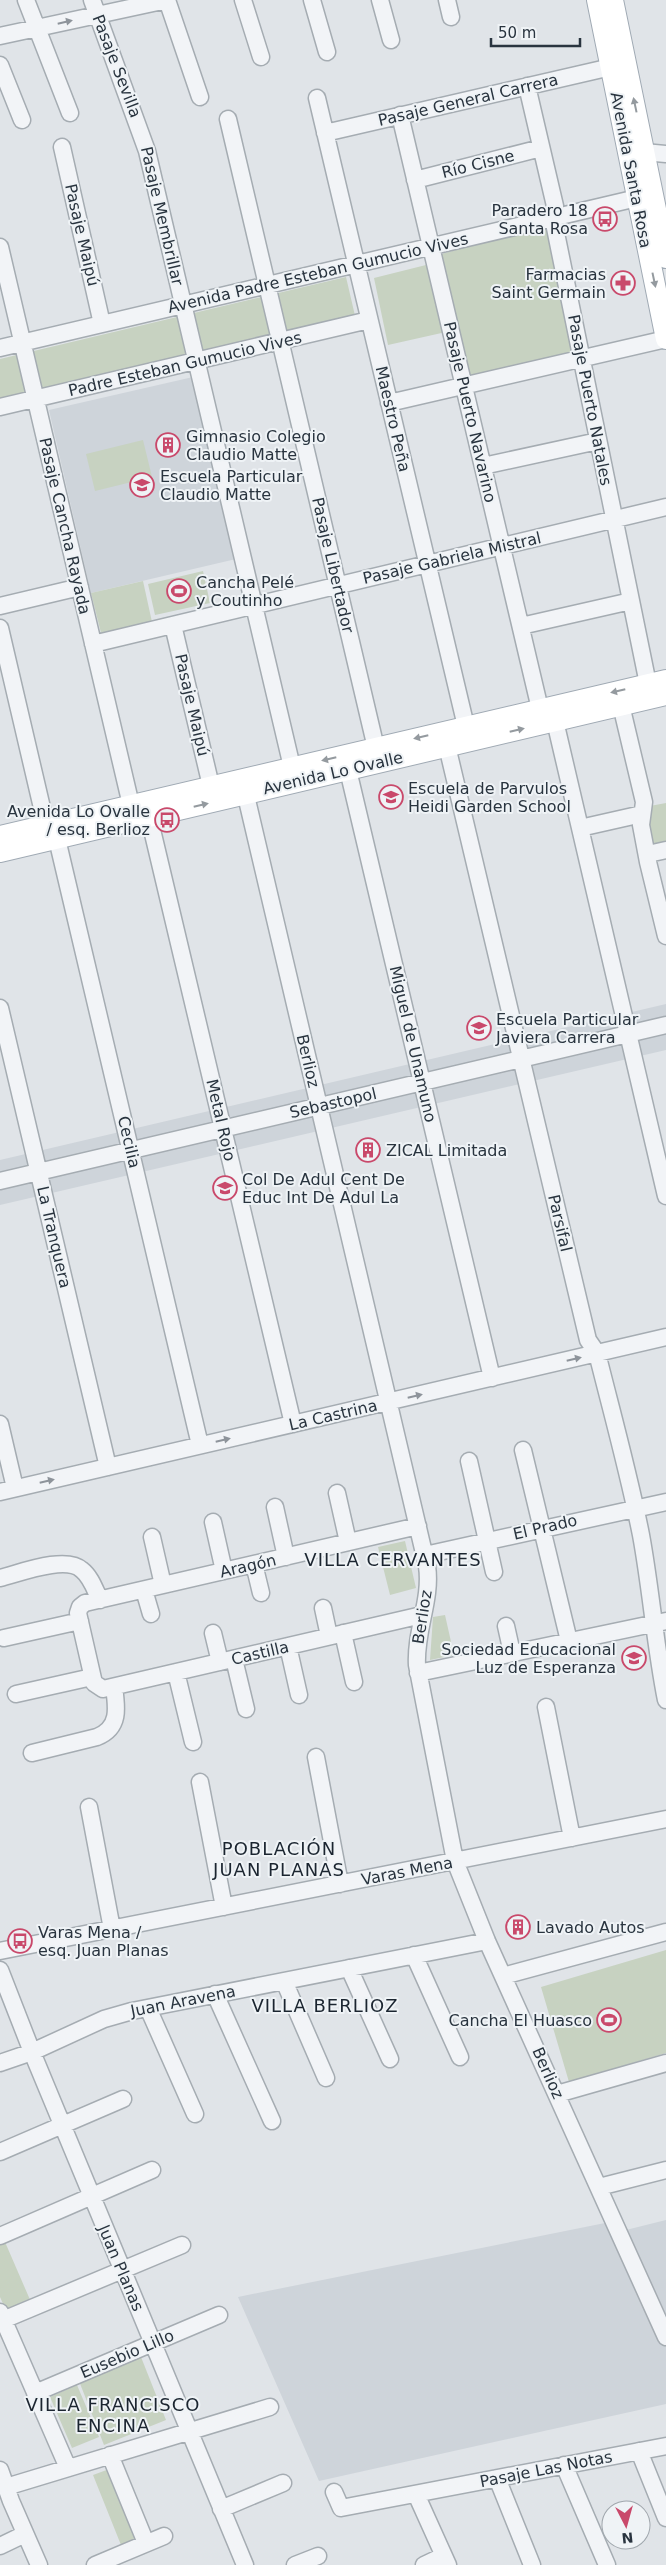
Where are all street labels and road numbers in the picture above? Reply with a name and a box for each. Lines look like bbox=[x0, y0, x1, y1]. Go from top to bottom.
street label: Pasaje Sevilla bbox=[89, 12, 145, 120]
street label: Pasaje General Carrera bbox=[376, 70, 560, 130]
street label: Avenida Santa Rosa bbox=[607, 90, 655, 250]
street label: Pasaje Membrillar bbox=[137, 145, 187, 288]
street label: Río Cisne bbox=[440, 146, 516, 182]
street label: Pasaje Maipú bbox=[61, 182, 103, 288]
street label: Avenida Padre Esteban Gumucio Vives bbox=[166, 229, 470, 317]
street label: Pasaje Puerto Natales bbox=[564, 313, 616, 487]
street label: Pasaje Puerto Navarino bbox=[440, 320, 500, 504]
street label: Padre Esteban Gumucio Vives bbox=[66, 328, 304, 400]
street label: Maestro Peña bbox=[372, 364, 414, 474]
street label: Pasaje Cancha Rayada bbox=[35, 436, 95, 616]
street label: Pasaje Libertador bbox=[308, 495, 358, 635]
street label: Pasaje Gabriela Mistral bbox=[361, 528, 543, 588]
street label: Pasaje Maipú bbox=[171, 652, 213, 758]
street label: Avenida Lo Ovalle bbox=[261, 748, 405, 798]
street label: Miguel de Unamuno bbox=[386, 964, 440, 1124]
street label: Berlioz bbox=[293, 1032, 323, 1090]
street label: Metal Rojo bbox=[202, 1077, 240, 1163]
street label: Sebastopol bbox=[288, 1084, 378, 1122]
street label: Cecilia bbox=[114, 1114, 144, 1170]
street label: La Tranquera bbox=[33, 1184, 75, 1290]
street label: Parsifal bbox=[544, 1193, 576, 1253]
street label: La Castrina bbox=[287, 1396, 379, 1434]
street label: El Prado bbox=[511, 1510, 579, 1544]
street label: Aragón bbox=[218, 1550, 278, 1582]
street label: Berlioz bbox=[408, 1589, 436, 1645]
street label: Castilla bbox=[229, 1637, 291, 1669]
street label: Varas Mena bbox=[360, 1853, 454, 1889]
street label: Juan Aravena bbox=[128, 1982, 237, 2021]
street label: Berlioz bbox=[528, 2044, 568, 2102]
street label: Juan Planas bbox=[94, 2221, 148, 2314]
street label: Eusebio Lillo bbox=[77, 2326, 177, 2382]
street label: Pasaje Las Notas bbox=[478, 2447, 614, 2491]

